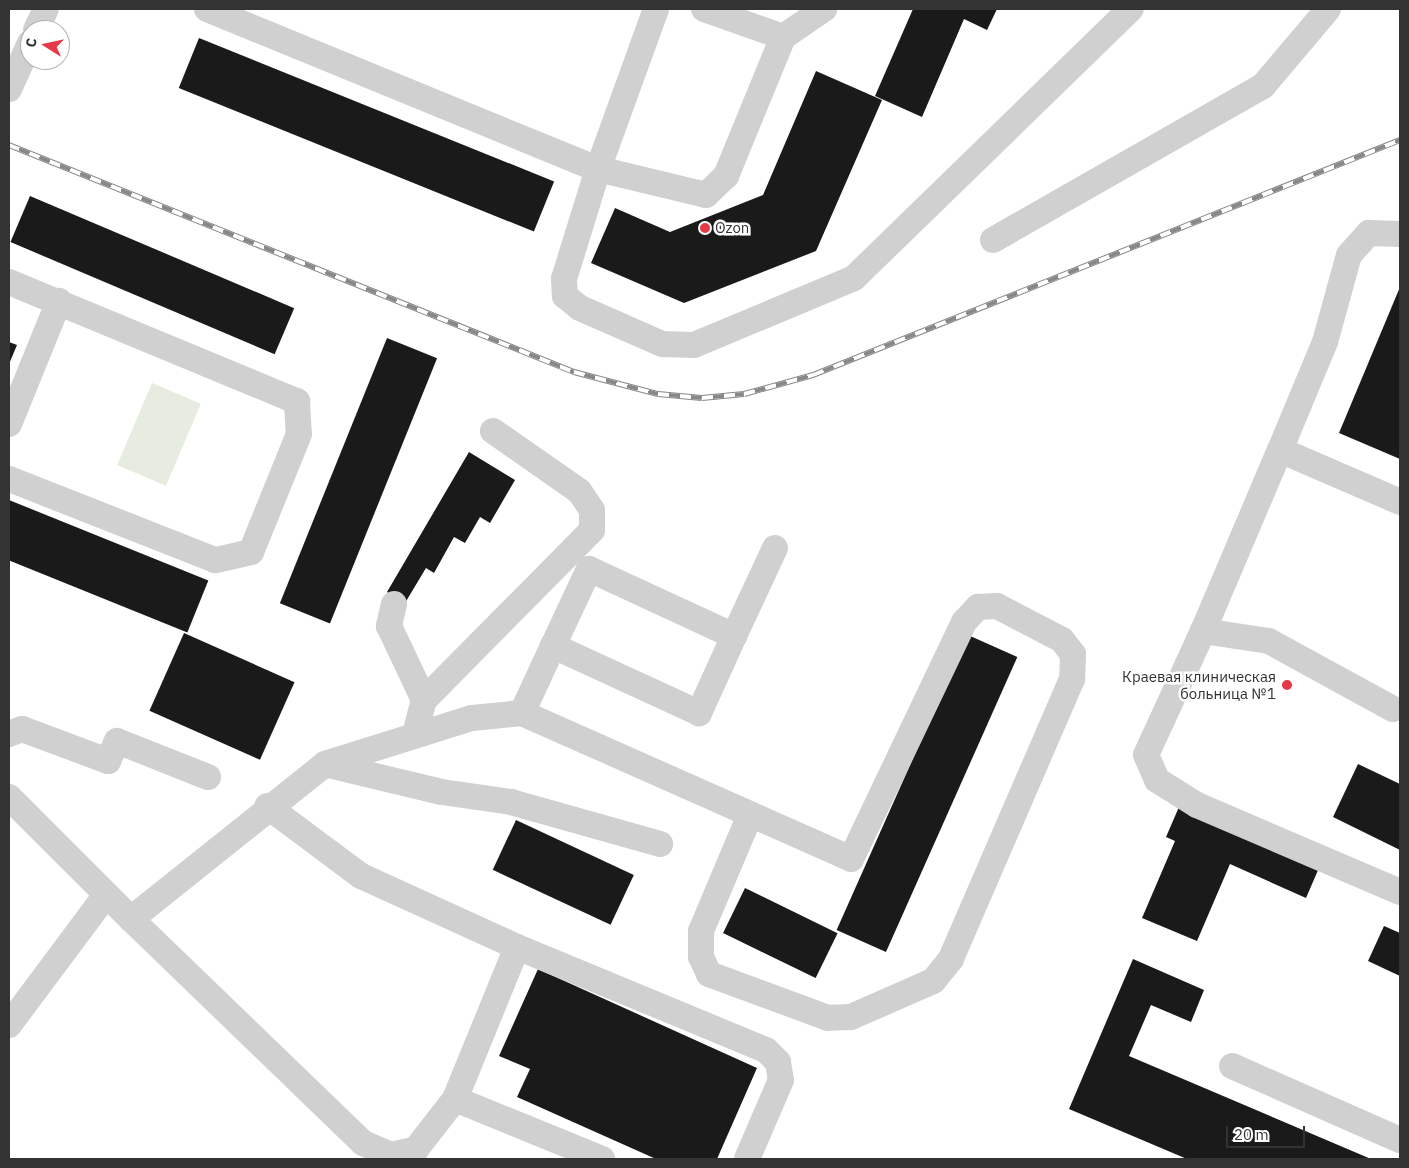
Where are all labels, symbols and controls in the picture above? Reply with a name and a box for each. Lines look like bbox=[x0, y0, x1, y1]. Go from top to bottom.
north arrow bbox=[20, 20, 70, 70]
text: С bbox=[22, 37, 41, 49]
place label: Ozon bbox=[715, 219, 749, 237]
marker: Ozon bbox=[699, 222, 711, 234]
place label: Краевая клиническая больница №1 bbox=[1122, 667, 1276, 702]
marker: Краевая клиническая больница №1 bbox=[1280, 678, 1294, 692]
scale bar bbox=[1229, 1116, 1308, 1148]
text: 20 m bbox=[1234, 1125, 1269, 1144]

